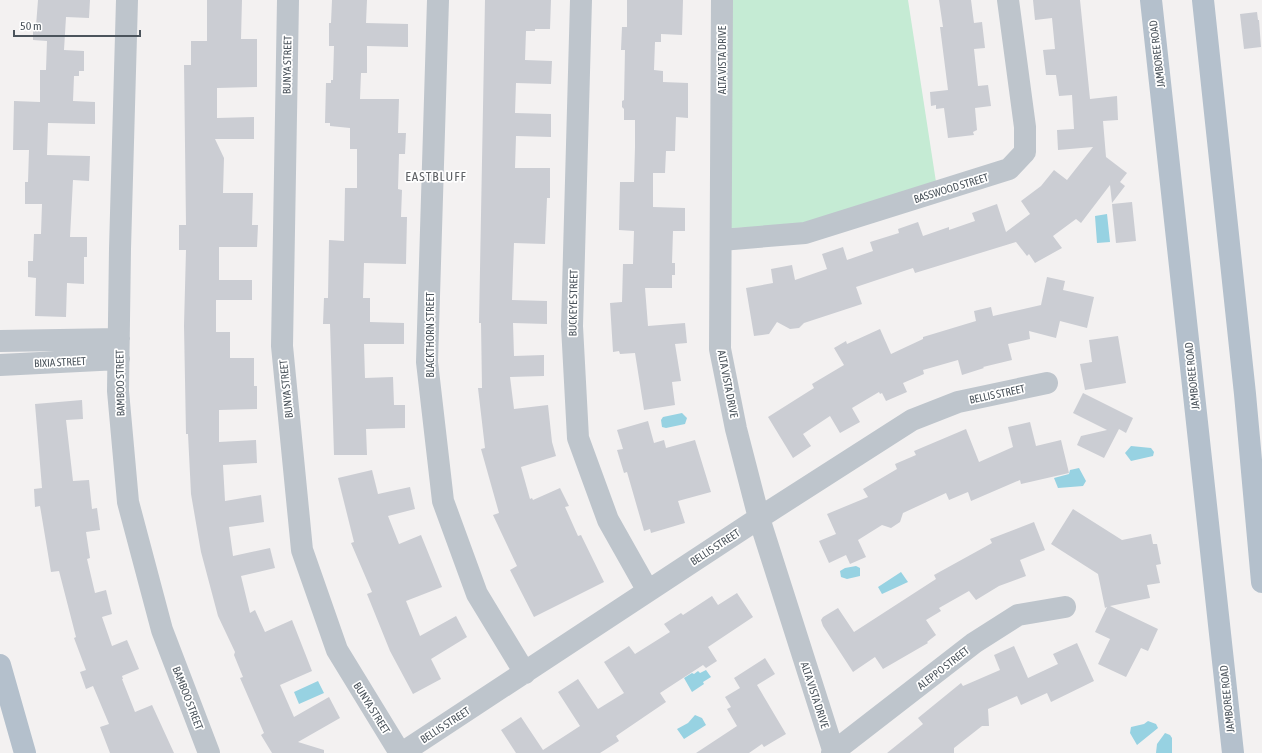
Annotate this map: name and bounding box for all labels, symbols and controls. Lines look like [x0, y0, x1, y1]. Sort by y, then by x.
scale bar [14, 12, 140, 38]
text: 50 m [20, 19, 42, 33]
street label: JAMBOREE ROAD [1147, 20, 1167, 88]
street label: ALTA VISTA DRIVE [716, 25, 728, 94]
street label: BUNYA STREET [280, 35, 294, 94]
district label: EASTBLUFF [405, 169, 467, 184]
street label: BASSWOOD STREET [912, 171, 990, 205]
street label: BUCKEYE STREET [566, 269, 580, 337]
street label: BLACKTHORN STREET [424, 292, 436, 378]
street label: JAMBOREE ROAD [1182, 342, 1202, 410]
street label: BAMBOO STREET [113, 349, 127, 416]
street label: ALTA VISTA DRIVE [716, 349, 740, 419]
street label: BIXIA STREET [34, 355, 86, 369]
street label: BUNYA STREET [277, 359, 295, 419]
street label: BELLIS STREET [968, 382, 1026, 406]
street label: BELLIS STREET [688, 526, 742, 567]
street label: ALEPPO STREET [915, 644, 971, 692]
street label: ALTA VISTA DRIVE [799, 661, 831, 730]
street label: BAMBOO STREET [170, 665, 206, 731]
street label: JAMBOREE ROAD [1217, 665, 1237, 733]
street label: BUNYA STREET [351, 680, 393, 736]
street label: BELLIS STREET [418, 704, 472, 745]

